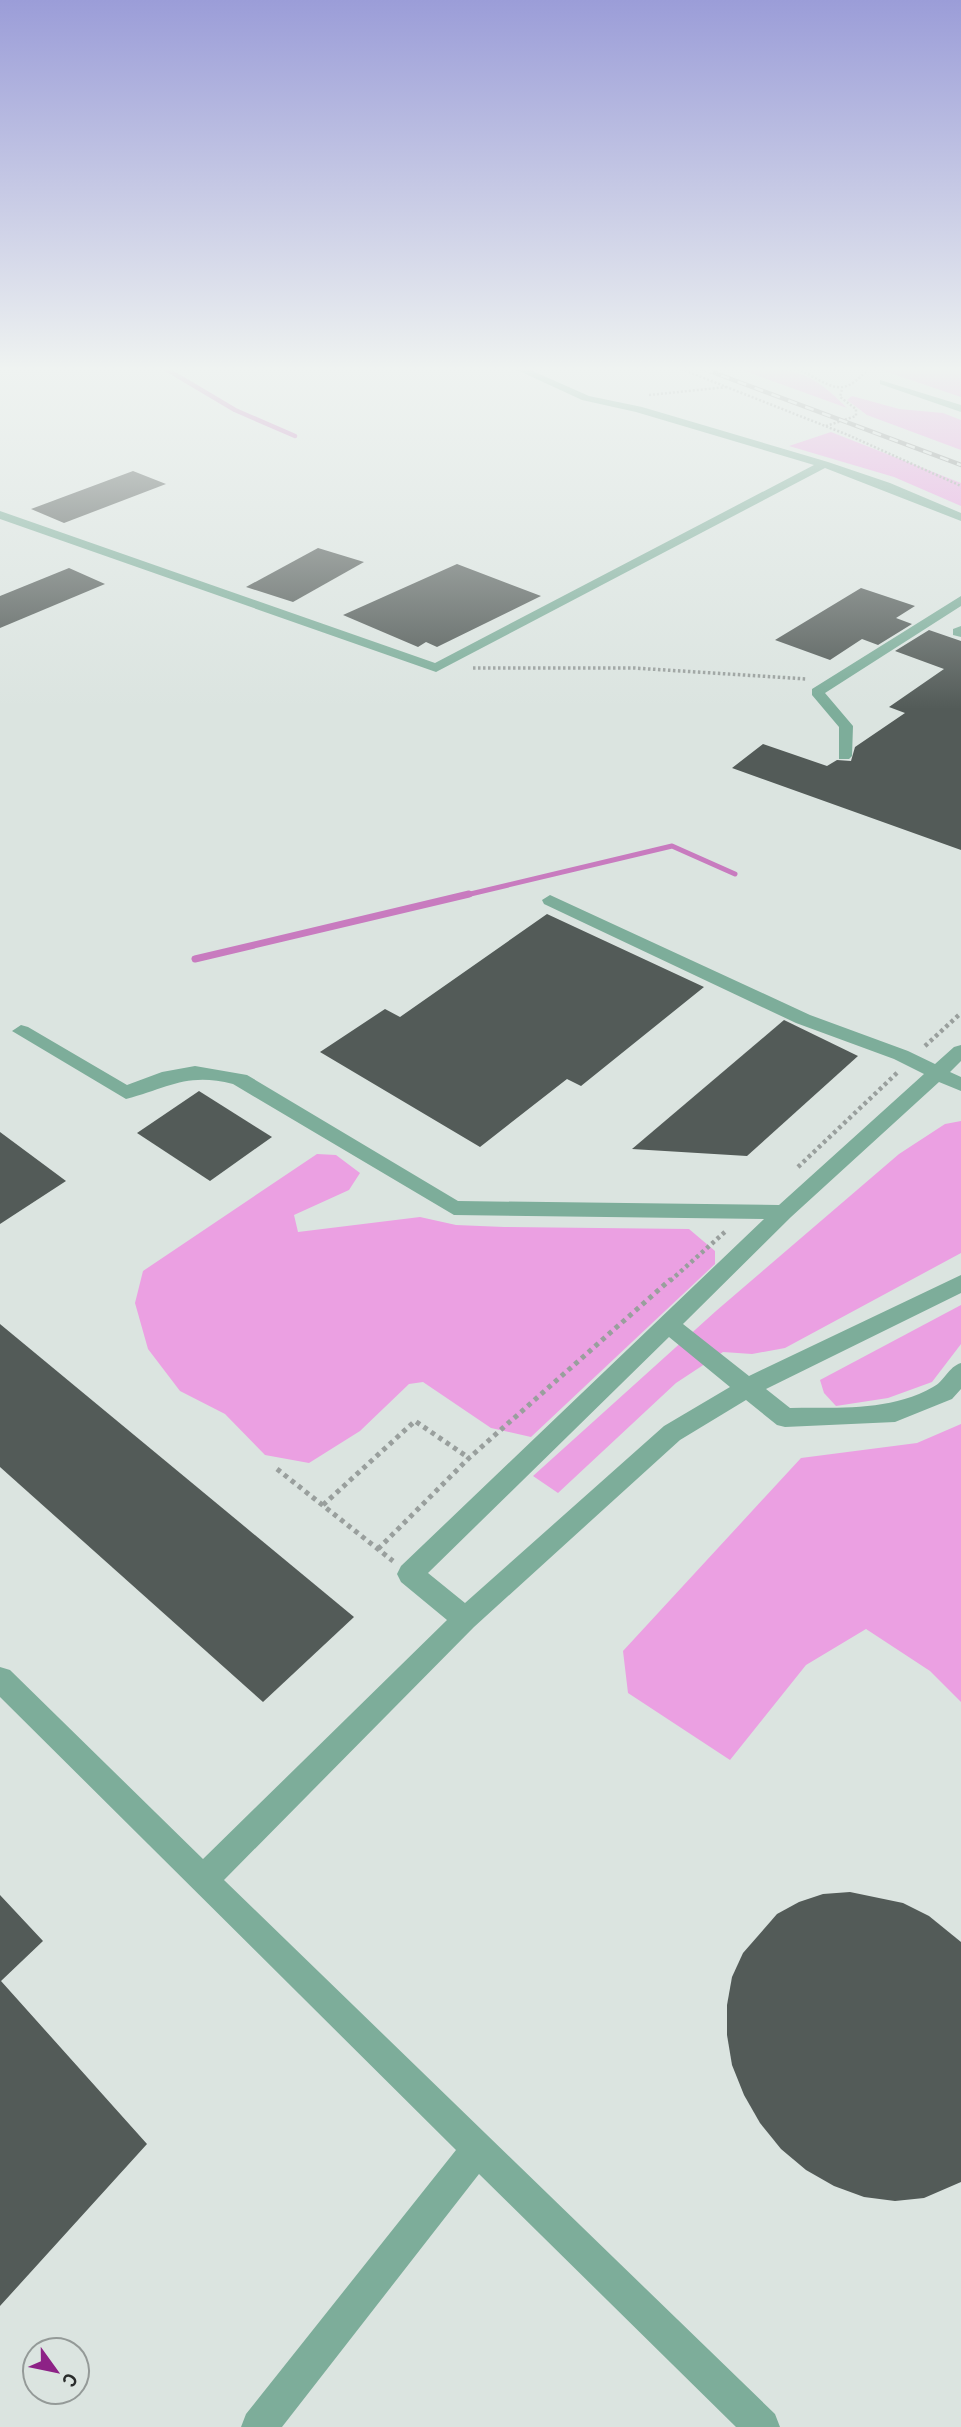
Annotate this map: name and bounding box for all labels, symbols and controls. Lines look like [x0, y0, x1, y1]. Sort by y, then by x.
north arrow [21, 2336, 91, 2406]
text: С [55, 2368, 82, 2391]

